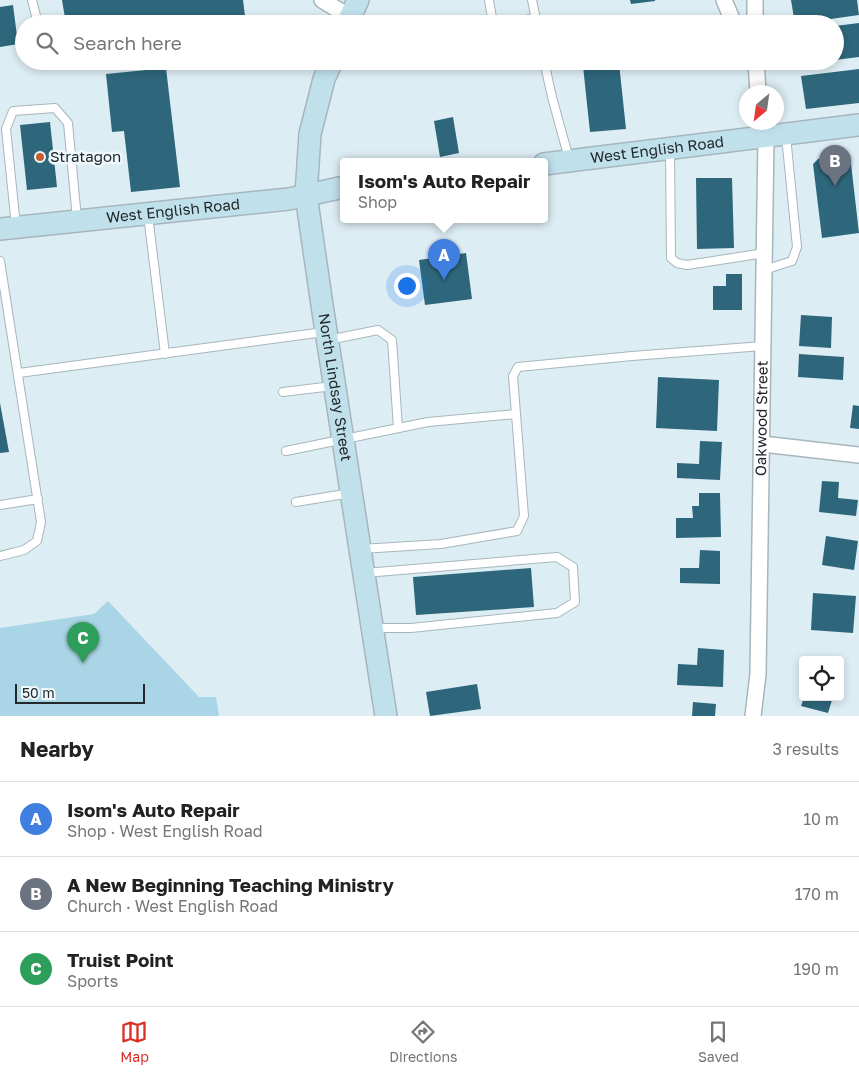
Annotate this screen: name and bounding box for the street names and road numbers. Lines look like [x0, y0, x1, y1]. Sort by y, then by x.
street label: West English Road [589, 132, 725, 166]
street label: West English Road [105, 194, 241, 226]
street label: North Lindsay Street [315, 312, 356, 462]
street label: Oakwood Street [751, 360, 771, 476]

